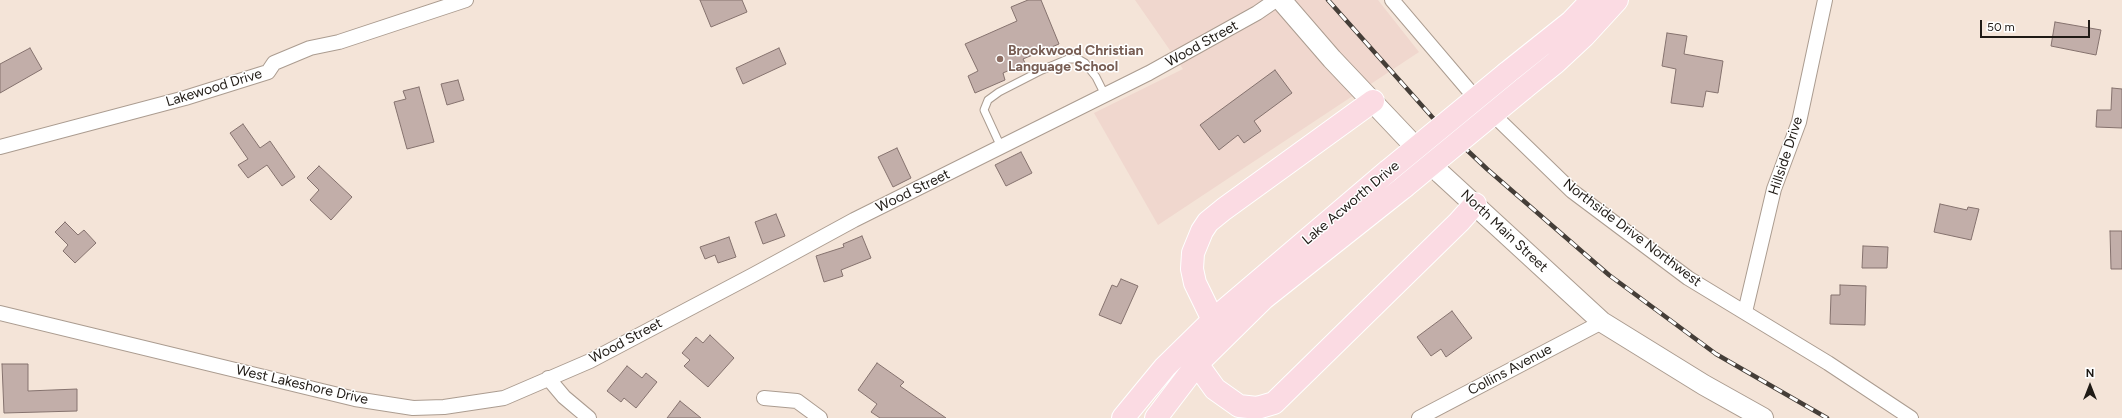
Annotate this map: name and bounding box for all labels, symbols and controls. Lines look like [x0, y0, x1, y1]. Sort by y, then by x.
scale bar [1982, 12, 2092, 38]
street label: Wood Street [1163, 17, 1241, 71]
text: 50 m [1987, 20, 2015, 34]
place label: Brookwood Christian Language School [1008, 43, 1143, 76]
marker: Brookwood Christian Language School [995, 54, 1005, 64]
street label: Lakewood Drive [164, 65, 264, 111]
street label: Hillside Drive [1765, 115, 1807, 197]
street label: Lake Acworth Drive [1299, 158, 1403, 248]
street label: Wood Street [873, 166, 953, 216]
street label: Northside Drive Northwest [1560, 176, 1704, 290]
street label: North Main Street [1457, 186, 1551, 276]
street label: Wood Street [587, 315, 665, 367]
street label: Collins Avenue [1465, 341, 1555, 399]
street label: West Lakeshore Drive [234, 362, 370, 408]
north arrow [2070, 366, 2110, 406]
text: N [2086, 367, 2094, 380]

